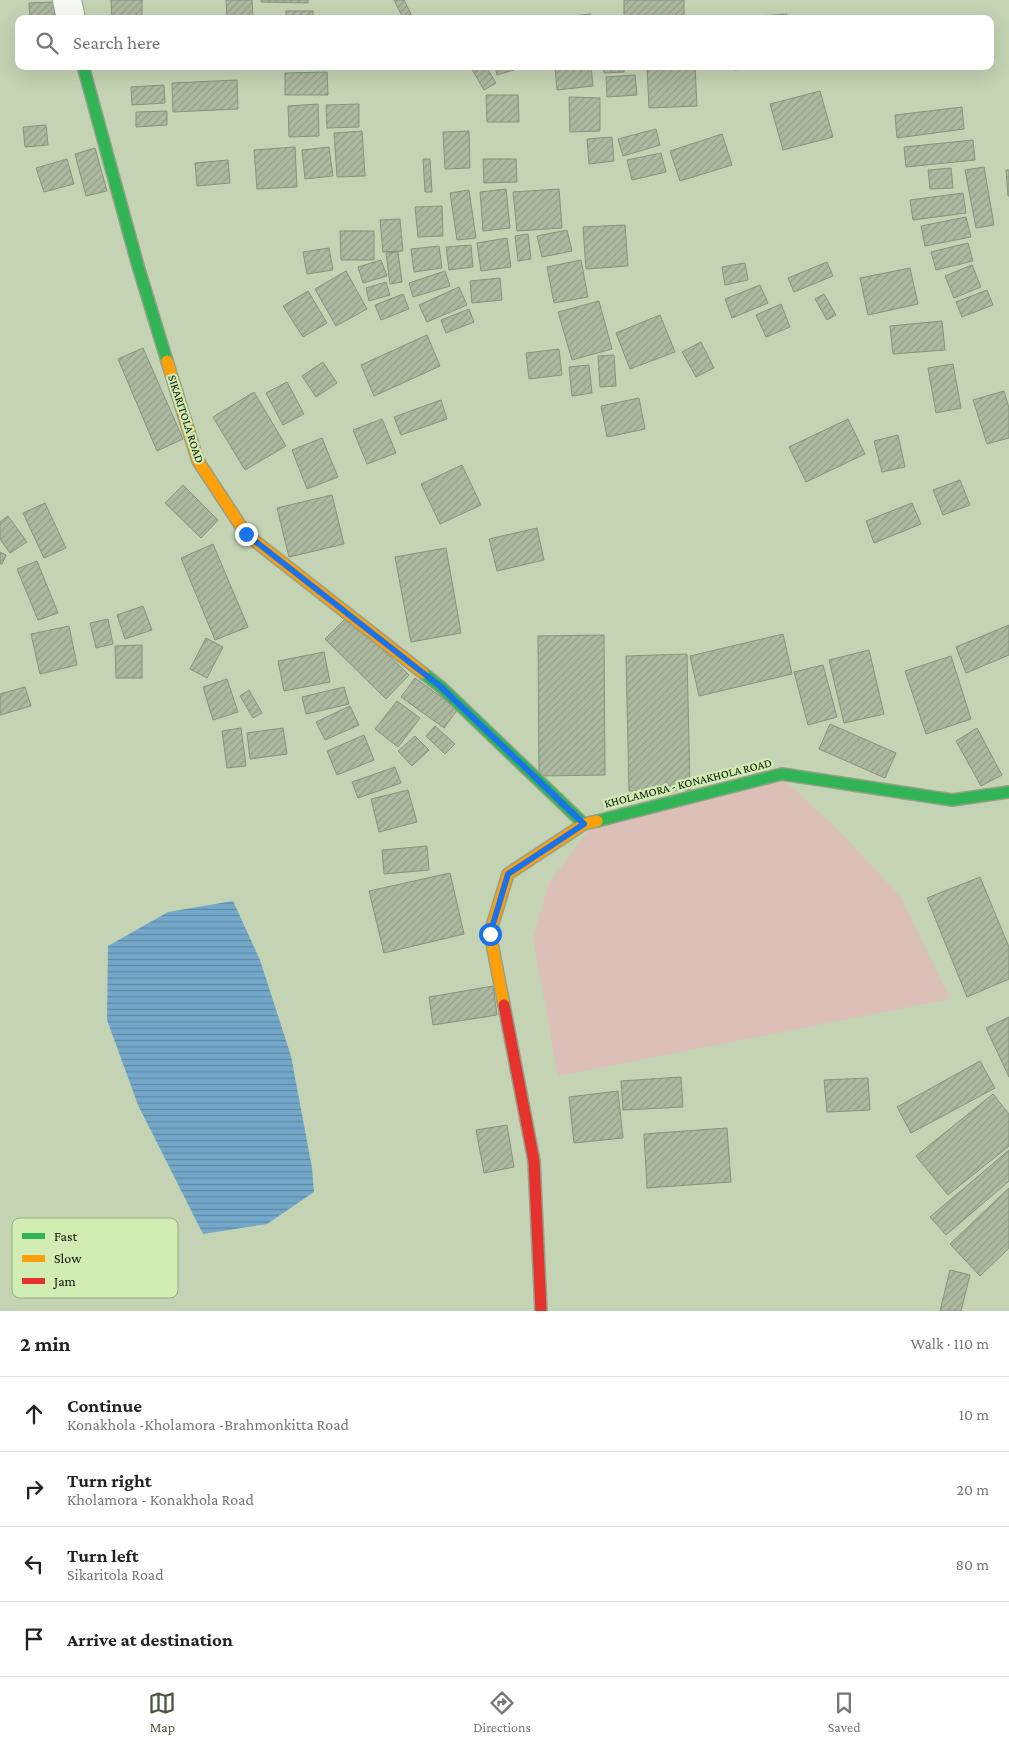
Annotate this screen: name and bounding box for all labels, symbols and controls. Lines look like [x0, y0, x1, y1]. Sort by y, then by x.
search box [15, 15, 994, 70]
icon: search [33, 29, 61, 57]
text: Search here [73, 32, 160, 53]
street label: SIKARITOLA ROAD [165, 373, 207, 465]
route end [235, 523, 258, 546]
street label: KHOLAMORA - KONAKHOLA ROAD [603, 755, 773, 811]
route start [479, 923, 502, 946]
legend [12, 1218, 178, 1298]
text: Fast [54, 1228, 78, 1244]
text: Slow [54, 1250, 82, 1266]
text: Jam [52, 1273, 76, 1289]
text: 2 min [20, 1332, 71, 1356]
text: Walk · 110 m [910, 1335, 989, 1352]
text: Continue [67, 1395, 142, 1416]
icon: ahead [20, 1400, 48, 1428]
text: 10 m [959, 1406, 989, 1423]
text: Konakhola -Kholamora -Brahmonkitta Road [67, 1416, 349, 1433]
text: Turn right [67, 1470, 152, 1491]
icon: right [20, 1475, 48, 1503]
text: 20 m [956, 1481, 989, 1498]
text: Kholamora - Konakhola Road [67, 1491, 254, 1508]
text: Turn left [67, 1545, 139, 1566]
icon: left [20, 1550, 48, 1578]
text: 80 m [955, 1556, 989, 1573]
text: Sikaritola Road [67, 1566, 164, 1583]
icon: arrive [20, 1625, 48, 1653]
text: Arrive at destination [67, 1629, 233, 1650]
tab: Map [148, 1689, 176, 1735]
tab: Directions [473, 1689, 531, 1735]
tab: Saved [828, 1689, 861, 1735]

